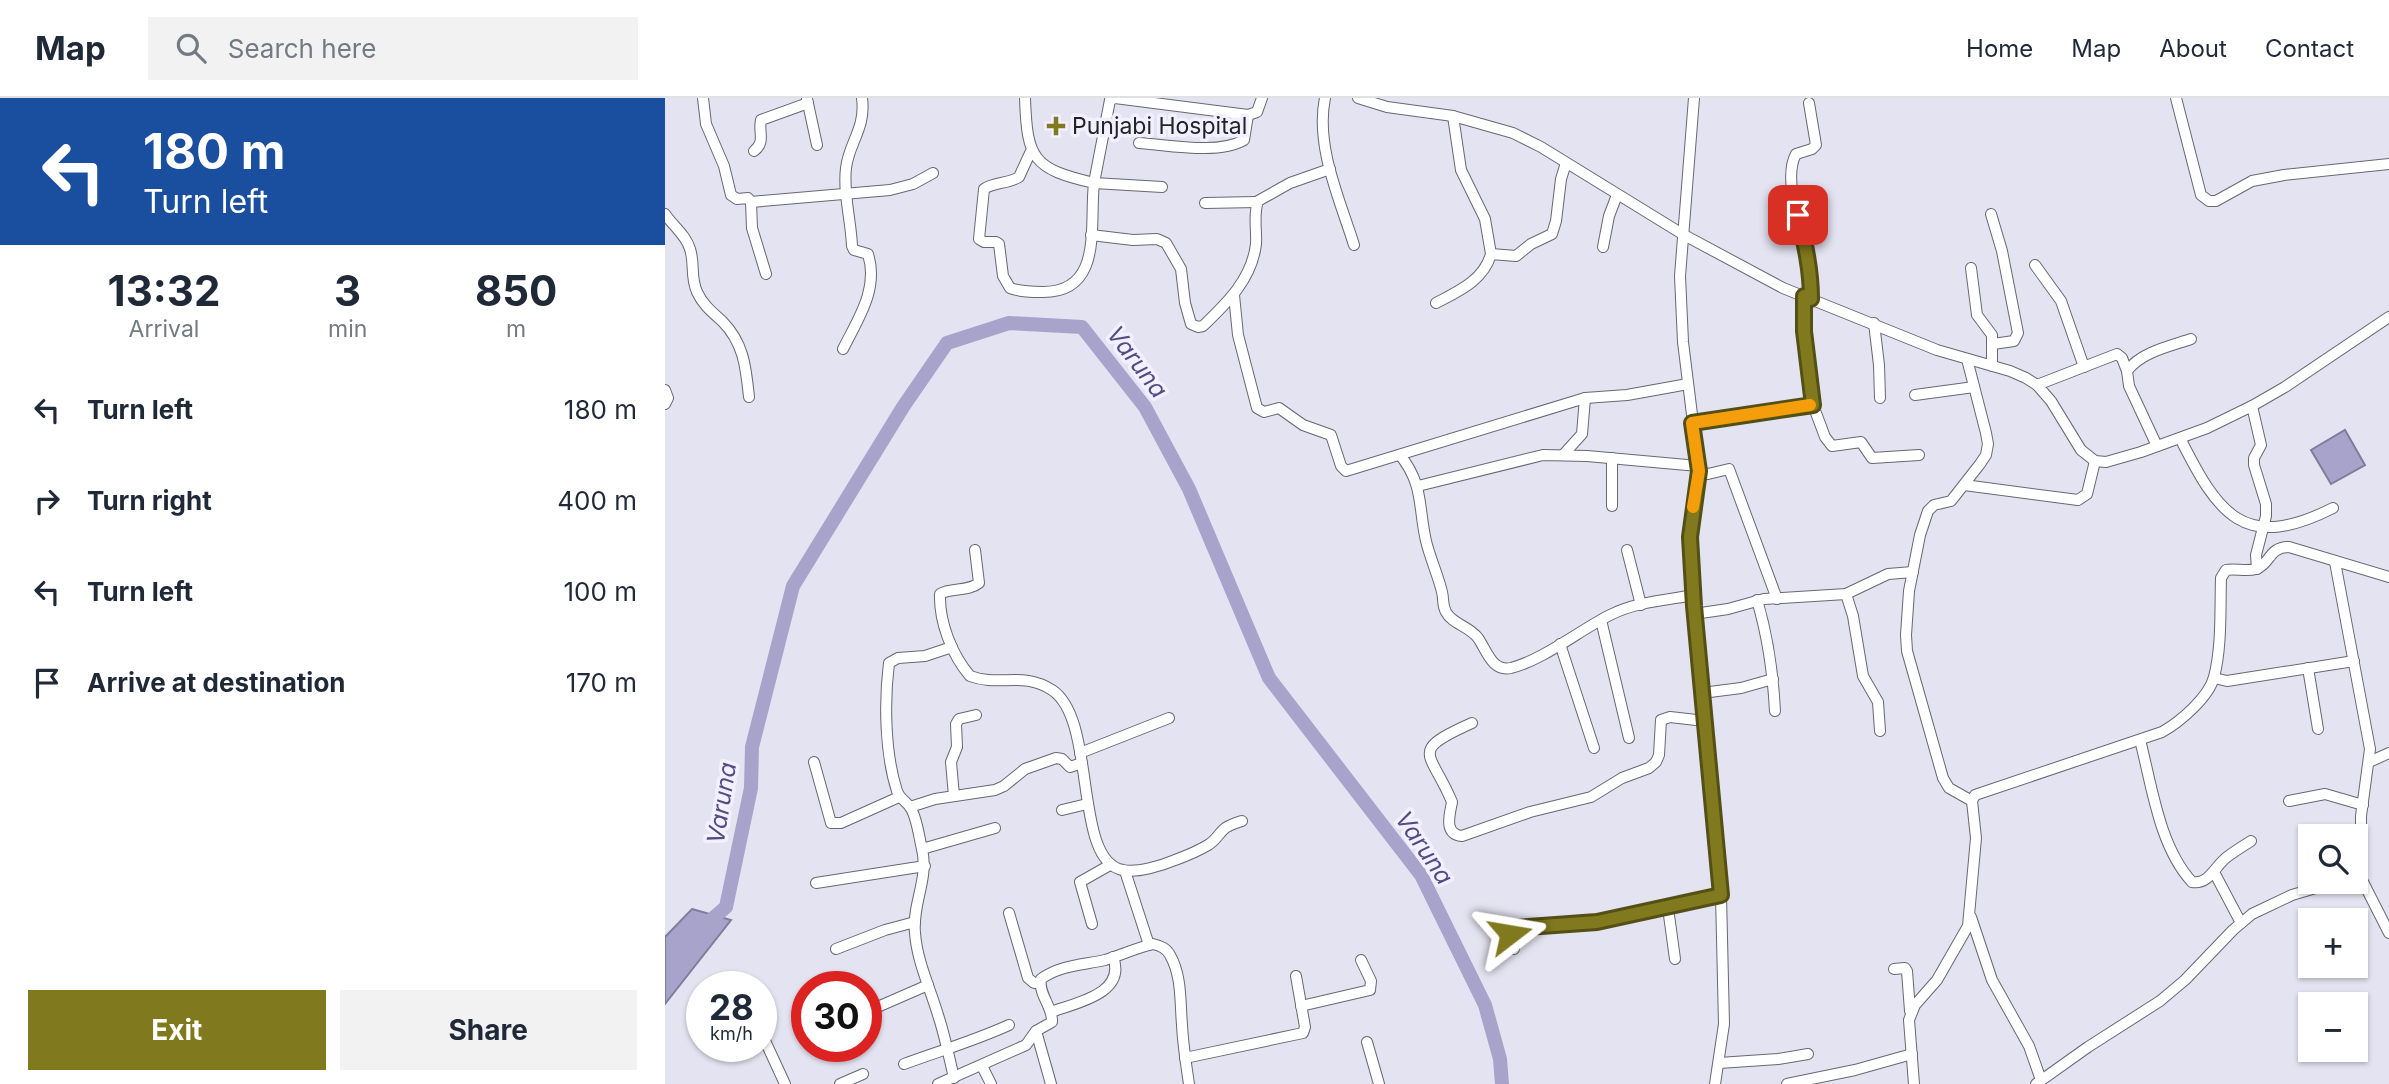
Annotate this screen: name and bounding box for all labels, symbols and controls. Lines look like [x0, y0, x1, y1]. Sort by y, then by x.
search box [148, 17, 638, 80]
text: Map [35, 28, 106, 68]
icon: search [172, 29, 210, 67]
text: Search here [228, 33, 376, 64]
text: Home [1966, 34, 2033, 63]
text: Map [2071, 34, 2121, 63]
text: About [2159, 34, 2227, 63]
text: Contact [2265, 34, 2354, 63]
place label: Punjabi Hospital [1072, 112, 1247, 140]
marker: Punjabi Hospital [1046, 116, 1066, 136]
text: 180 m [143, 122, 285, 181]
icon: left [28, 126, 119, 217]
text: Turn left [143, 182, 268, 221]
pin [1768, 185, 1828, 245]
icon: arrive [1779, 196, 1817, 234]
text: 13:32 [108, 265, 220, 316]
text: 3 [334, 265, 361, 316]
text: 850 [475, 265, 557, 316]
text: Arrival [129, 315, 199, 343]
text: min [328, 315, 367, 343]
text: m [506, 315, 526, 343]
water label: Varuna [1101, 320, 1174, 403]
icon: left [28, 391, 66, 429]
text: Turn left [87, 394, 193, 425]
text: 180 m [564, 394, 637, 425]
icon: right [28, 482, 66, 520]
text: Turn right [87, 485, 212, 516]
text: 400 m [557, 485, 637, 516]
icon: left [28, 573, 66, 611]
text: Turn left [87, 576, 193, 607]
text: 100 m [564, 576, 637, 607]
icon: arrive [28, 664, 66, 702]
text: Arrive at destination [87, 667, 346, 698]
text: 170 m [566, 667, 637, 698]
water label: Varuna [701, 760, 742, 846]
water label: Varuna [1389, 806, 1459, 890]
map controls [2298, 824, 2368, 1062]
button: search [2298, 824, 2368, 894]
position arrow [1473, 897, 1547, 971]
button: + [2298, 908, 2368, 978]
speed limit sign: 30 [791, 971, 882, 1062]
text: 28 [709, 986, 754, 1028]
button: Exit [28, 990, 326, 1070]
button: Share [340, 990, 637, 1070]
button: − [2298, 992, 2368, 1062]
text: km/h [710, 1023, 753, 1044]

